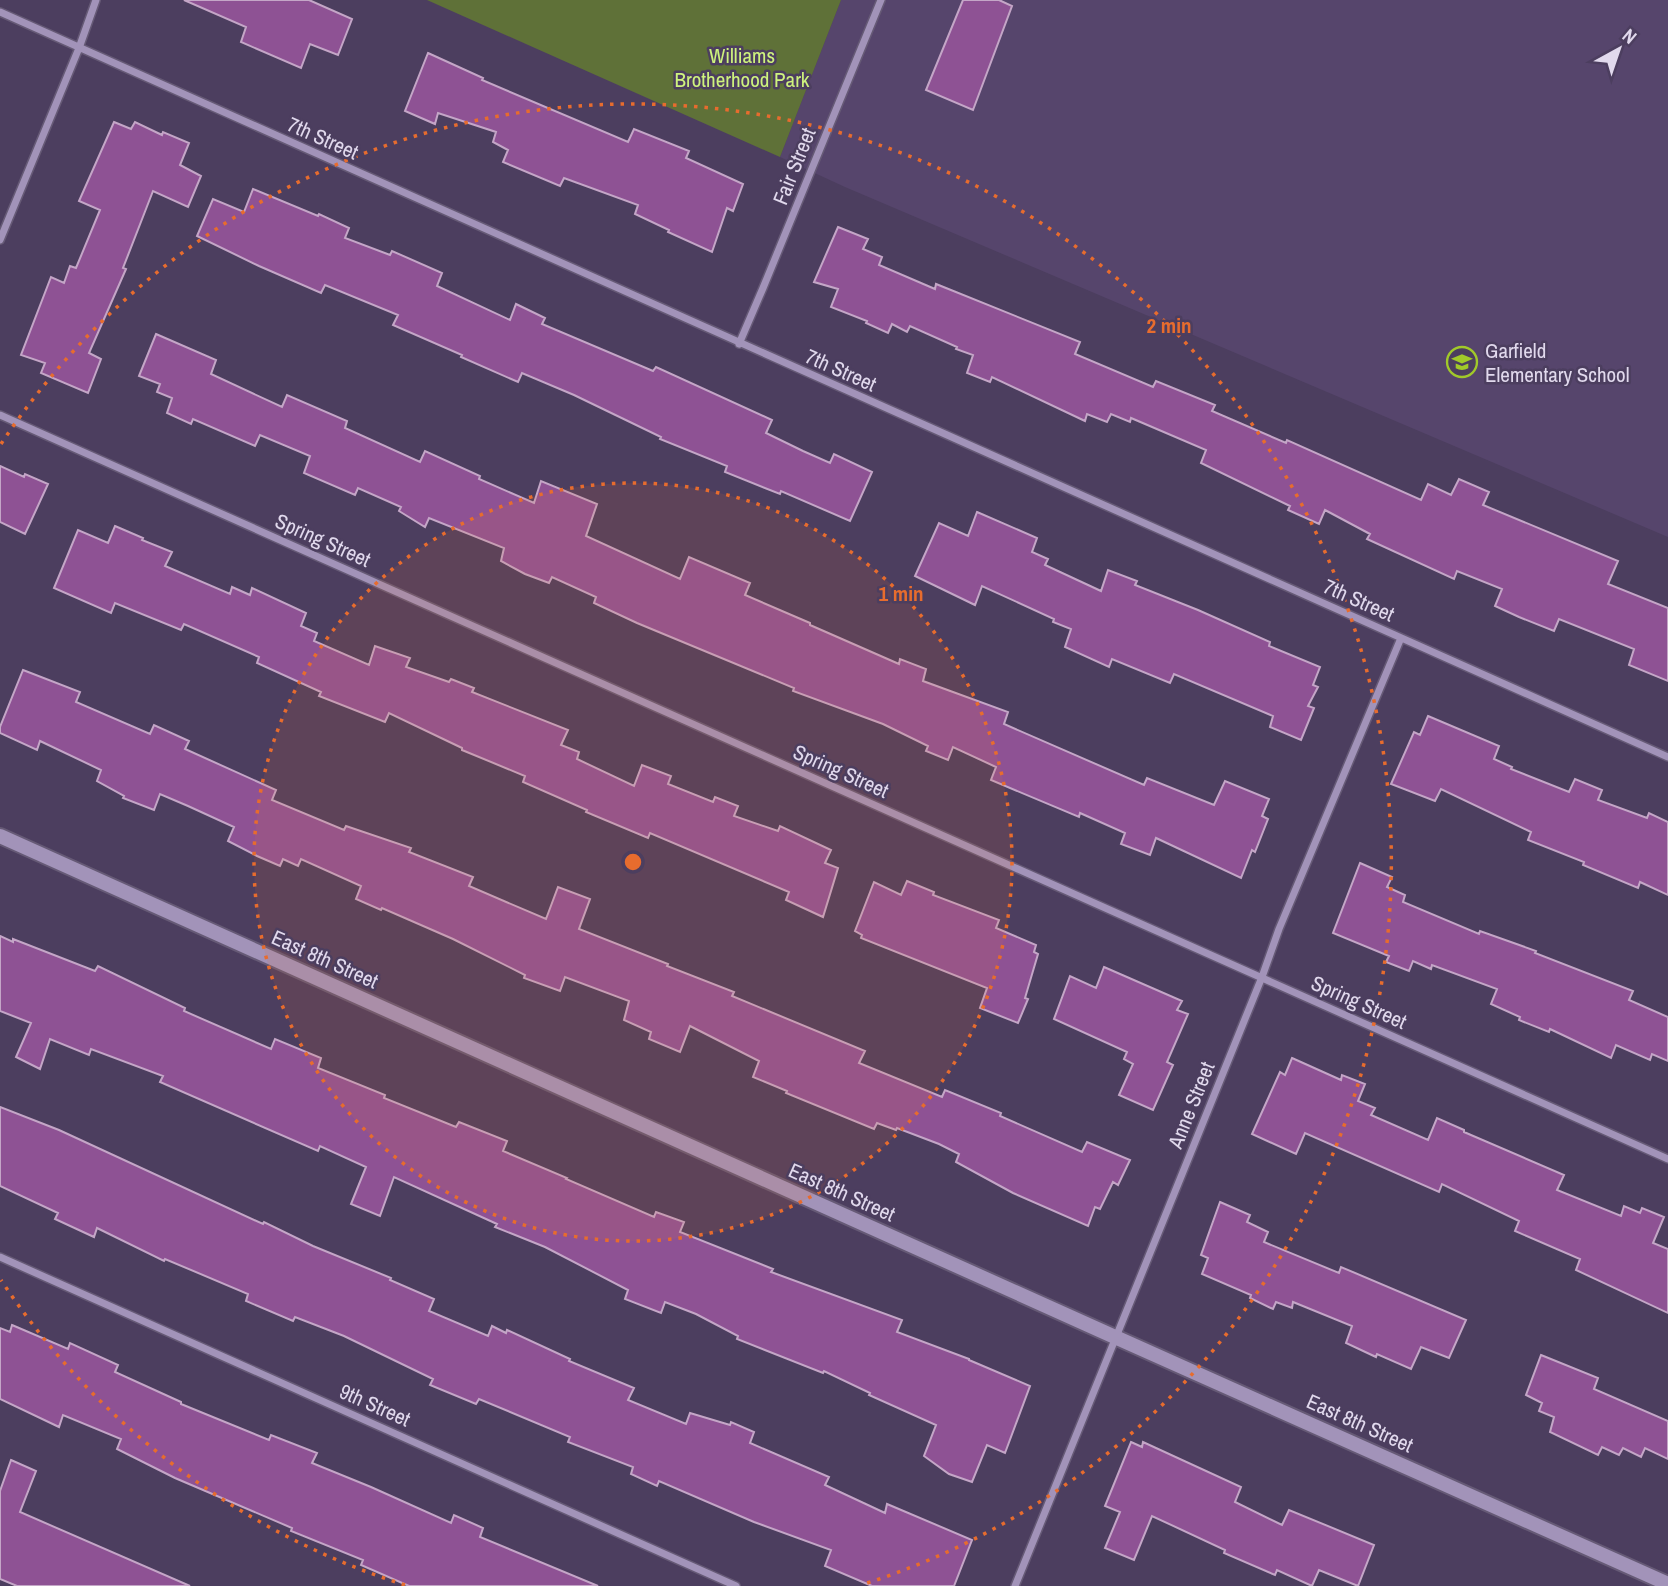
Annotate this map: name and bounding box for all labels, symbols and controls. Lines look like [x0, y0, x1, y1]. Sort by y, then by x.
north arrow [1584, 14, 1654, 84]
text: N [1617, 22, 1643, 50]
park label: Williams Brotherhood Park [675, 41, 810, 94]
street label: 7th Street [283, 110, 363, 167]
street label: Fair Street [765, 123, 823, 209]
text: 2 min [1147, 311, 1191, 340]
place label: Garfield Elementary School [1485, 336, 1630, 389]
street label: 7th Street [801, 342, 881, 399]
school or university icon: Garfield Elementary School [1445, 345, 1479, 379]
street label: Spring Street [271, 506, 375, 574]
street label: 7th Street [1319, 572, 1399, 629]
text: 1 min [879, 579, 923, 608]
street label: Spring Street [789, 737, 893, 805]
centre of rings [621, 850, 645, 874]
street label: East 8th Street [267, 923, 383, 995]
street label: Spring Street [1307, 968, 1411, 1036]
street label: Anne Street [1160, 1057, 1222, 1154]
street label: East 8th Street [784, 1156, 900, 1228]
street label: 9th Street [335, 1377, 415, 1434]
street label: East 8th Street [1302, 1387, 1418, 1459]

